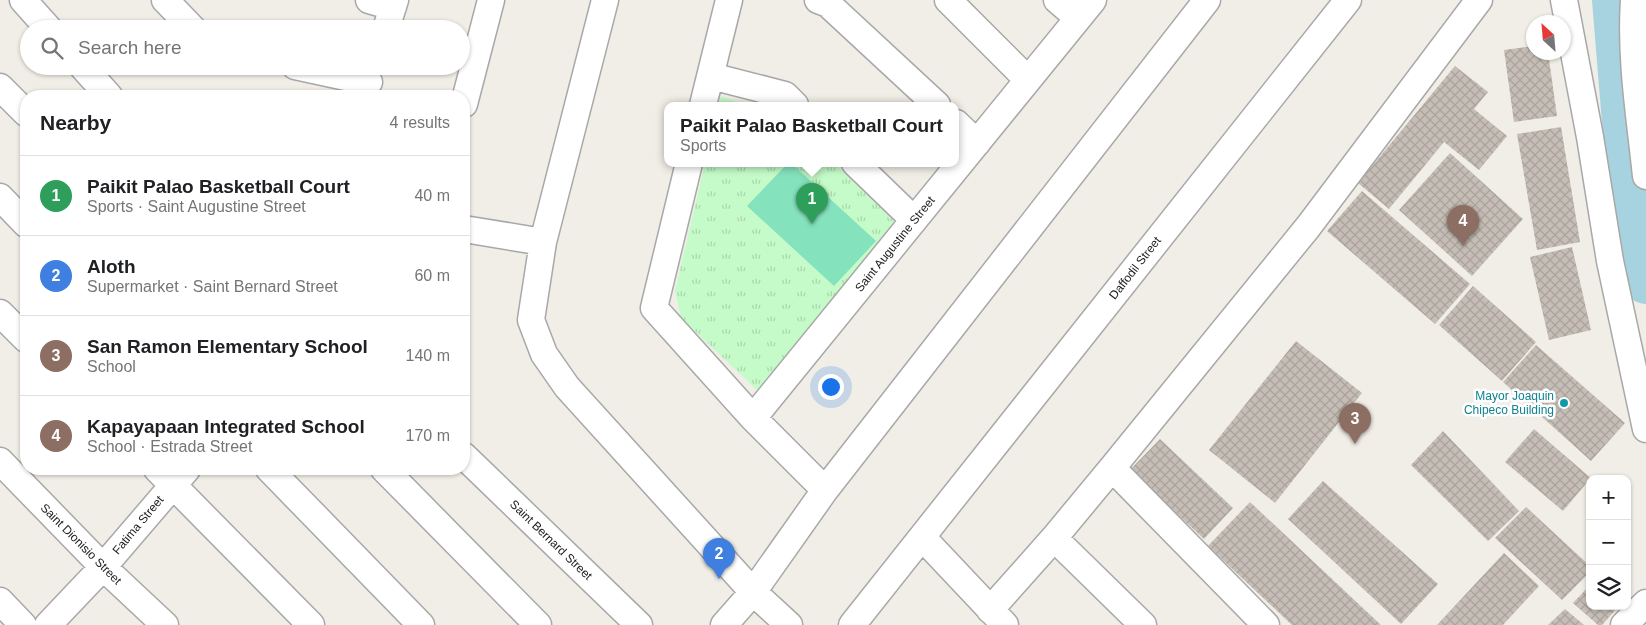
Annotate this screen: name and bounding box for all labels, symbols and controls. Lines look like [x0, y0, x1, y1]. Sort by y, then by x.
north arrow [1526, 15, 1571, 60]
search box [20, 20, 470, 75]
icon: search [38, 34, 66, 62]
text: Search here [78, 37, 182, 58]
popup [664, 102, 959, 167]
text: Nearby [40, 111, 111, 134]
text: 4 results [390, 114, 450, 131]
text: Paikit Palao Basketball Court [680, 115, 943, 136]
text: Sports [680, 137, 726, 154]
text: Paikit Palao Basketball Court [87, 176, 350, 197]
pin: 1 [796, 183, 828, 224]
text: 1 [52, 187, 60, 204]
text: 40 m [414, 187, 450, 204]
street label: Saint Augustine Street [852, 193, 938, 295]
text: Sports · Saint Augustine Street [87, 198, 306, 215]
pin: 4 [1447, 205, 1479, 246]
street label: Daffodil Street [1106, 233, 1164, 302]
text: Aloth [87, 256, 136, 277]
text: 2 [52, 267, 60, 284]
text: 60 m [414, 267, 450, 284]
text: Supermarket · Saint Bernard Street [87, 278, 338, 295]
text: San Ramon Elementary School [87, 336, 368, 357]
text: 3 [52, 347, 60, 364]
text: 140 m [406, 347, 450, 364]
text: School [87, 358, 136, 375]
your location [818, 374, 844, 400]
place label: Mayor Joaquin Chipeco Building [1464, 389, 1554, 417]
marker: Mayor Joaquin Chipeco Building [1558, 397, 1570, 409]
pin: 3 [1339, 403, 1371, 444]
text: Kapayapaan Integrated School [87, 416, 365, 437]
text: 4 [52, 427, 60, 444]
text: 170 m [406, 427, 450, 444]
text: School · Estrada Street [87, 438, 252, 455]
map controls [1586, 475, 1631, 610]
button: + [1586, 475, 1631, 520]
street label: Fatima Street [109, 492, 167, 557]
street label: Saint Bernard Street [507, 497, 595, 583]
street label: Saint Dionisio Street [38, 501, 125, 588]
button: − [1586, 520, 1631, 565]
pin: 2 [703, 538, 735, 579]
button: layers [1586, 565, 1631, 610]

